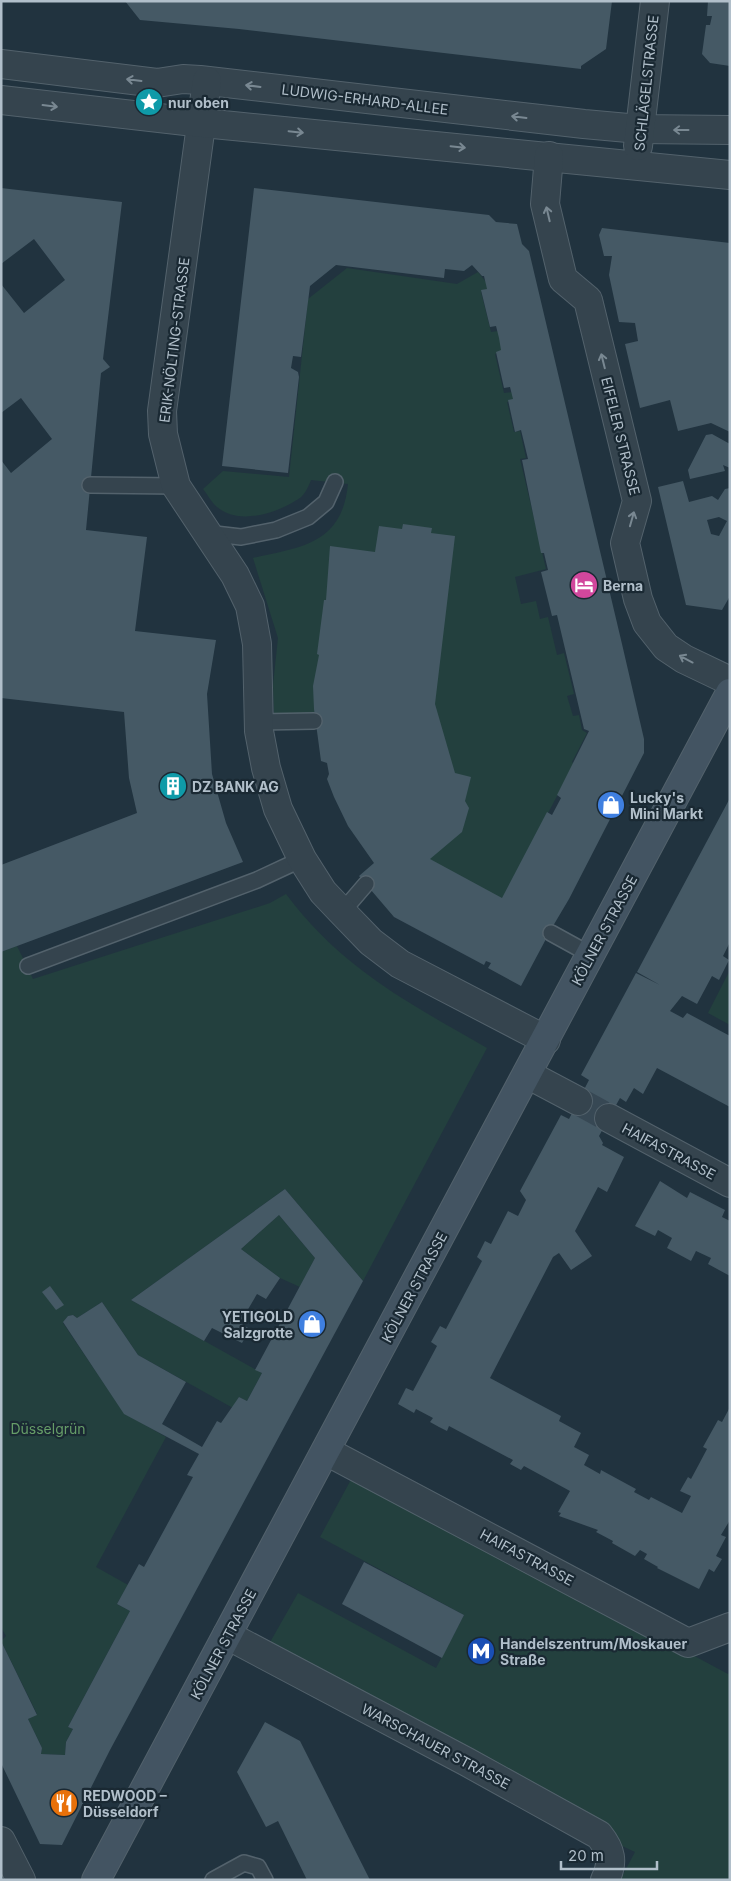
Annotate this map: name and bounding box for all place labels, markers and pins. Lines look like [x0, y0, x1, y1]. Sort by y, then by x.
place icon: nur oben [134, 87, 164, 117]
place label: nur oben [168, 94, 229, 111]
hotel icon: Berna [569, 570, 599, 600]
place label: Berna [603, 577, 643, 594]
building icon: DZ BANK AG [158, 771, 188, 801]
place label: DZ BANK AG [192, 778, 279, 795]
place label: Lucky's Mini Markt [630, 789, 703, 822]
shop icon: Lucky's Mini Markt [596, 790, 626, 820]
place label: YETIGOLD Salzgrotte [222, 1308, 293, 1341]
shop icon: YETIGOLD Salzgrotte [297, 1309, 327, 1339]
place label: Handelszentrum/Moskauer Straße [500, 1635, 687, 1668]
metro station icon: Handelszentrum/Moskauer Straße [466, 1636, 496, 1666]
place label: REDWOOD – Düsseldorf [83, 1787, 167, 1820]
restaurant icon: REDWOOD – Düsseldorf [49, 1788, 79, 1818]

